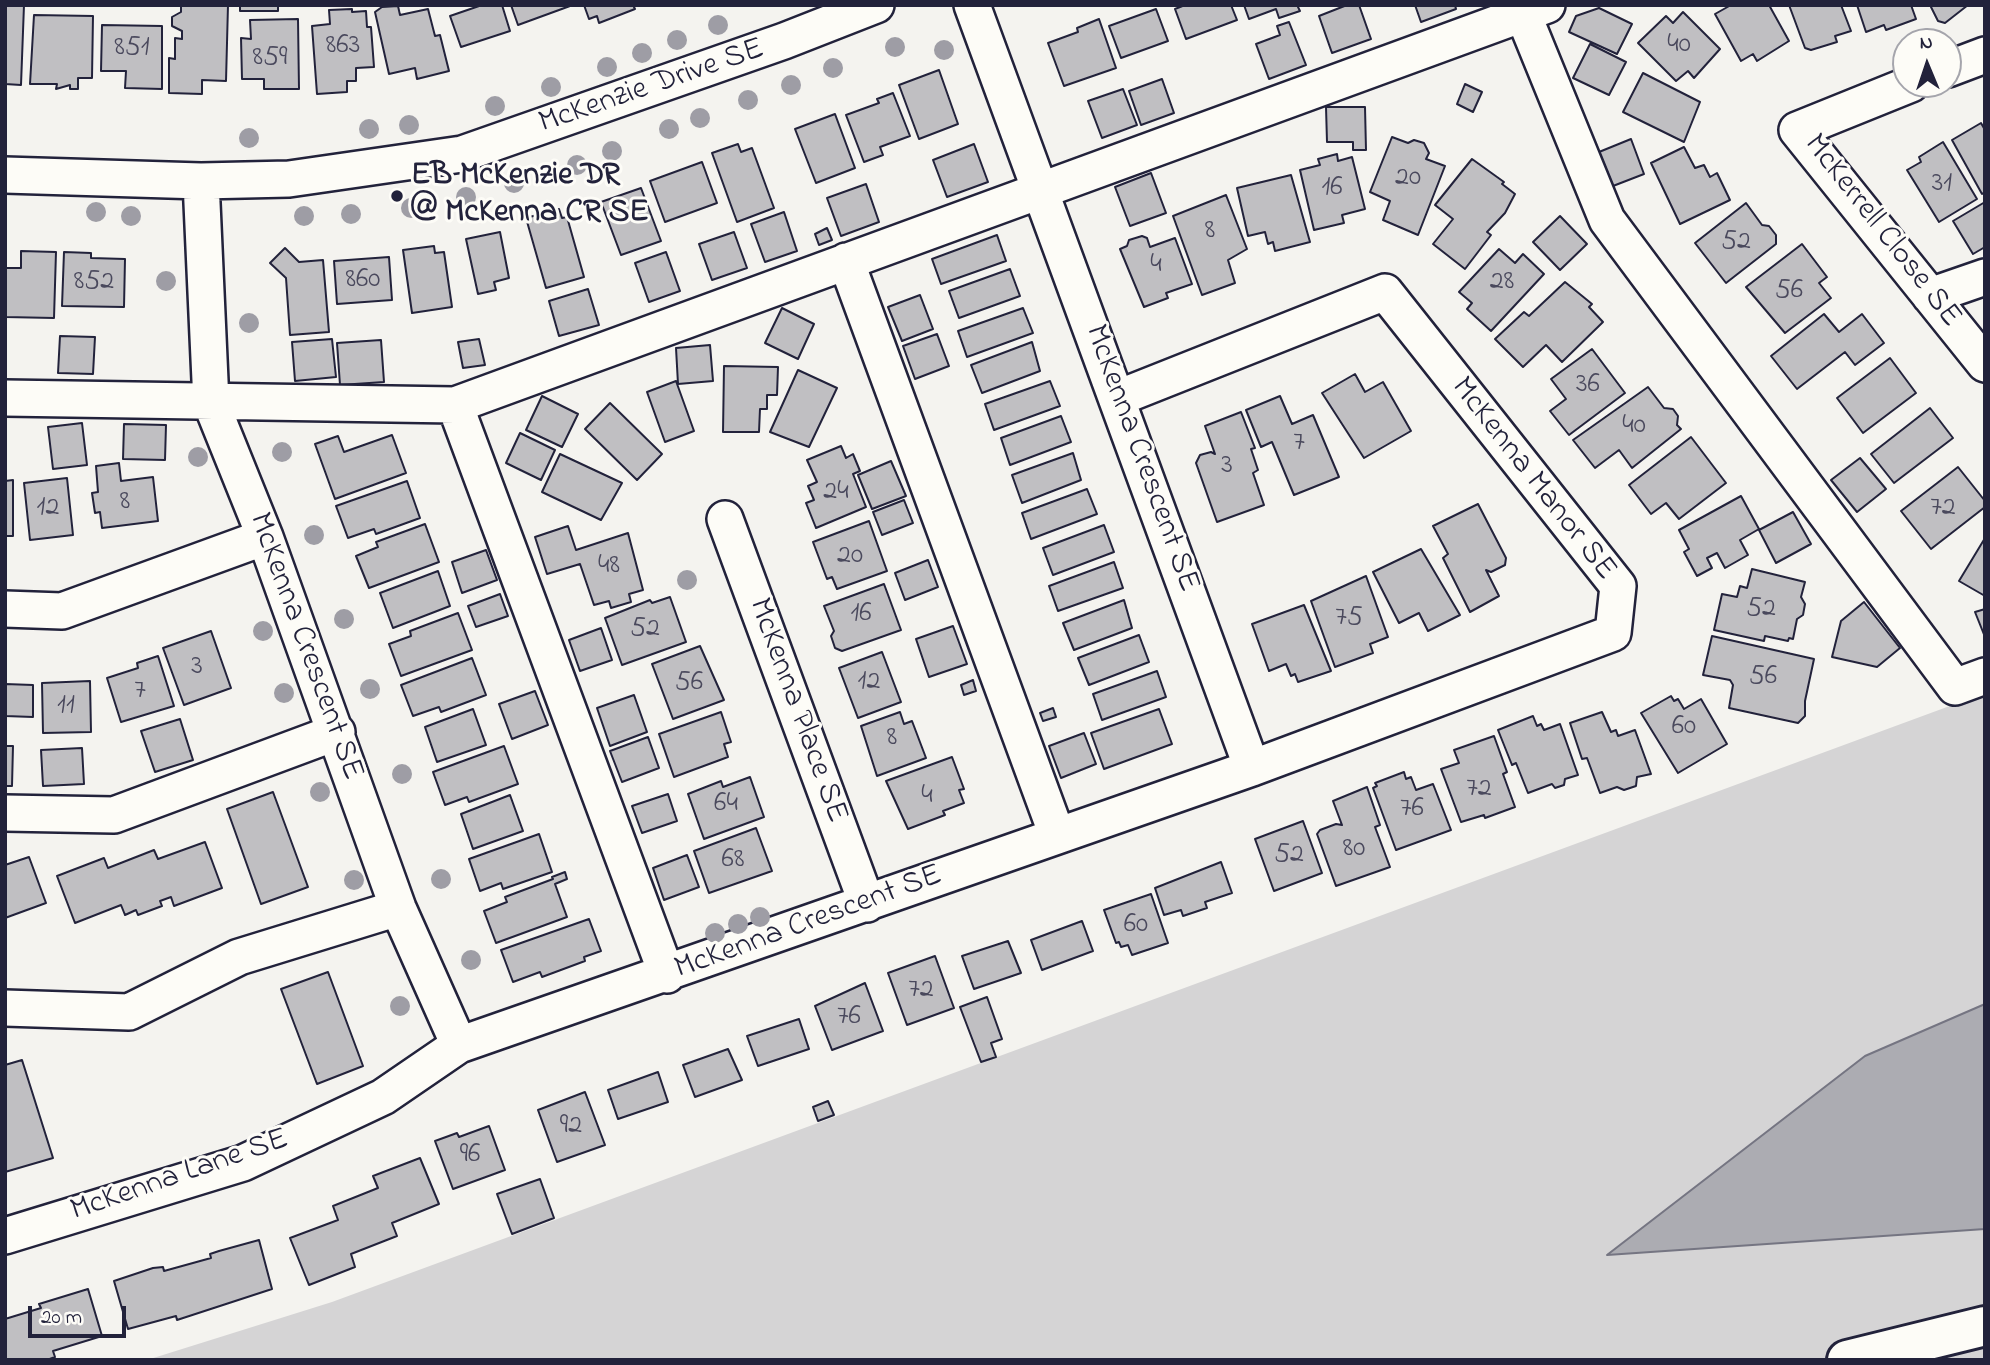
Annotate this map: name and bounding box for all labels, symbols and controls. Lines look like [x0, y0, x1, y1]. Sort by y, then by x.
north arrow [1892, 28, 1962, 98]
house number: 40 [1667, 29, 1691, 63]
house number: 863 [326, 30, 360, 64]
text: N [1919, 30, 1933, 57]
house number: 851 [114, 32, 150, 66]
street label: McKenzie Drive SE [534, 32, 770, 144]
house number: 859 [253, 42, 287, 76]
street label: McKerrell Close SE [1794, 128, 1968, 336]
place label: EB McKenzie DR @ McKenna CR SE [411, 159, 649, 234]
house number: 20 [1395, 162, 1421, 196]
house number: 31 [1932, 168, 1952, 202]
house number: 16 [1321, 172, 1343, 206]
marker: EB McKenzie DR @ McKenna CR SE [389, 188, 405, 204]
house number: 8 [1205, 215, 1215, 249]
house number: 52 [1721, 226, 1751, 260]
house number: 4 [1150, 249, 1162, 283]
house number: 860 [346, 264, 380, 298]
house number: 852 [74, 266, 114, 300]
house number: 28 [1490, 266, 1514, 300]
house number: 56 [1775, 275, 1803, 309]
street label: McKenna Crescent SE [1074, 320, 1206, 598]
house number: 36 [1576, 369, 1600, 403]
street label: McKenna Manor SE [1441, 371, 1623, 589]
house number: 40 [1622, 410, 1646, 444]
house number: 7 [1293, 427, 1305, 461]
house number: 3 [1221, 450, 1233, 484]
house number: 24 [823, 476, 849, 510]
house number: 8 [120, 486, 130, 520]
house number: 12 [37, 492, 59, 526]
house number: 72 [1930, 492, 1956, 526]
street label: McKenna Crescent SE [238, 508, 370, 786]
house number: 20 [837, 540, 863, 574]
house number: 48 [598, 550, 620, 584]
house number: 52 [1746, 593, 1776, 627]
street label: McKenna Place SE [738, 594, 854, 828]
house number: 16 [850, 598, 872, 632]
house number: 75 [1335, 602, 1363, 636]
house number: 52 [630, 613, 660, 647]
house number: 3 [191, 651, 203, 685]
house number: 56 [1749, 661, 1777, 695]
house number: 12 [858, 666, 880, 700]
house number: 56 [675, 667, 703, 701]
house number: 7 [134, 675, 146, 709]
house number: 11 [57, 690, 75, 724]
house number: 60 [1672, 711, 1696, 745]
house number: 8 [887, 722, 897, 756]
house number: 72 [1466, 773, 1492, 807]
house number: 4 [921, 780, 933, 814]
house number: 64 [714, 788, 738, 822]
house number: 76 [1400, 793, 1424, 827]
house number: 80 [1343, 833, 1365, 867]
house number: 52 [1274, 839, 1304, 873]
house number: 68 [722, 844, 744, 878]
street label: McKenna Crescent SE [670, 858, 948, 990]
house number: 60 [1124, 909, 1148, 943]
house number: 72 [908, 974, 934, 1008]
house number: 76 [837, 1001, 861, 1035]
house number: 92 [560, 1110, 582, 1144]
street label: McKenna Lane SE [66, 1122, 294, 1232]
house number: 96 [460, 1139, 480, 1173]
scale bar [32, 1292, 130, 1336]
text: 20 m [41, 1303, 82, 1333]

